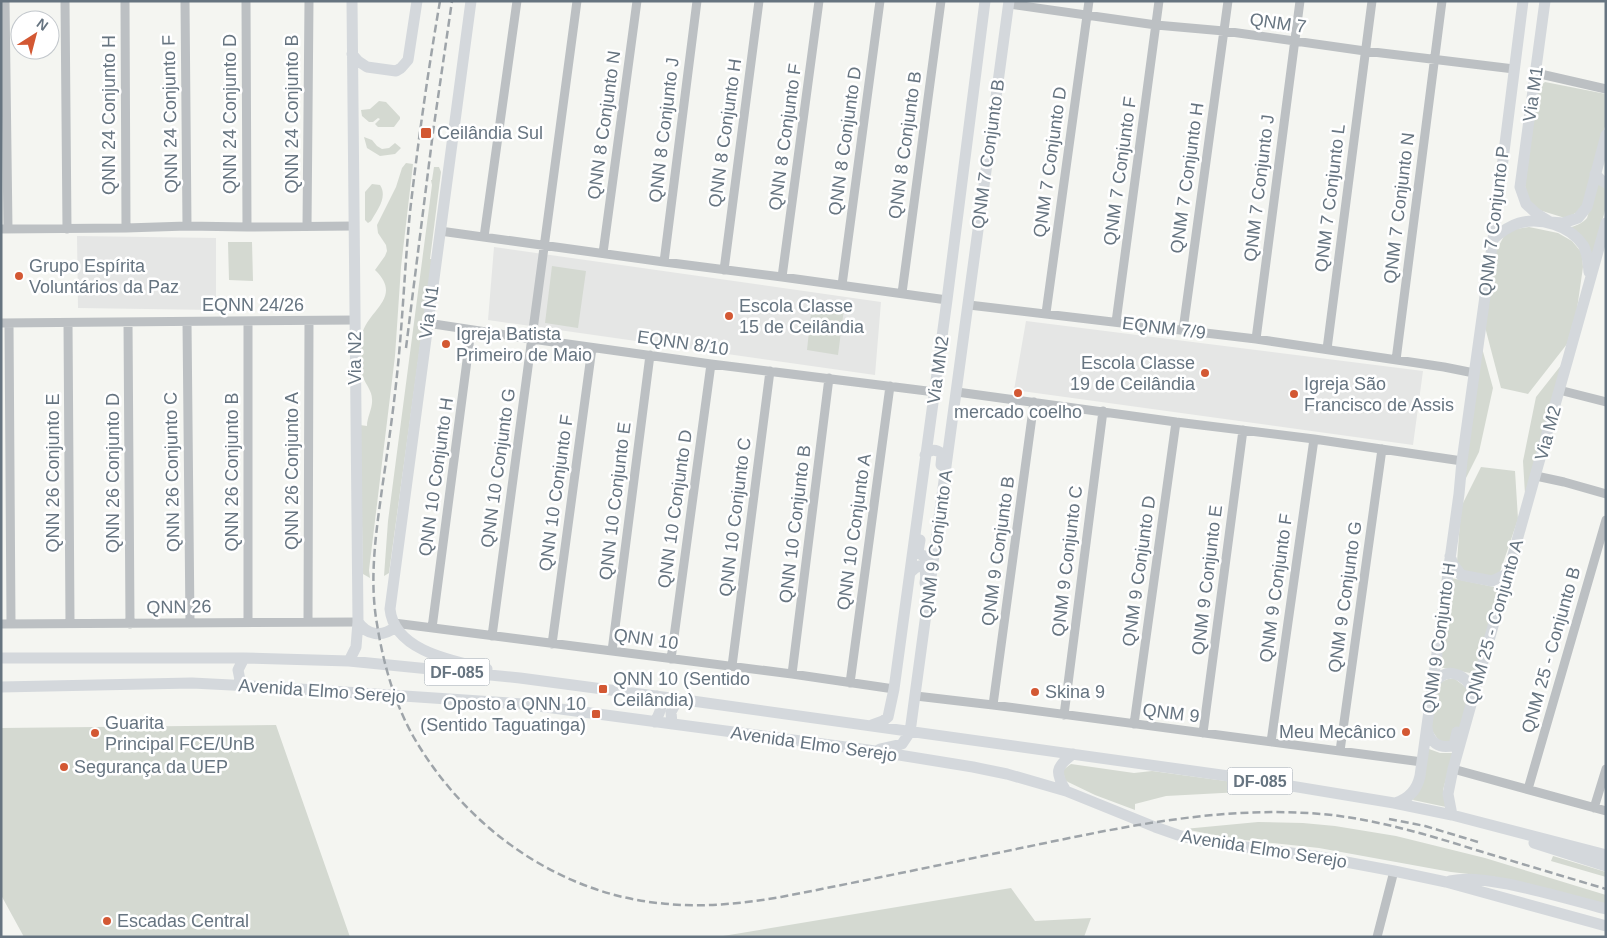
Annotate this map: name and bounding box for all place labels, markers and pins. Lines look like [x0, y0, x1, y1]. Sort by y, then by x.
place label: Ceilândia Sul [437, 123, 543, 143]
marker: Ceilândia Sul [419, 126, 433, 140]
place label: Grupo Espírita Voluntários da Paz [29, 256, 179, 297]
marker: Grupo Espírita Voluntários da Paz [13, 270, 25, 282]
place label: Escola Classe 15 de Ceilândia [739, 296, 865, 337]
marker: Escola Classe 15 de Ceilândia [723, 310, 735, 322]
place label: Igreja Batista Primeiro de Maio [456, 324, 592, 365]
marker: Igreja Batista Primeiro de Maio [440, 338, 452, 350]
place label: Escola Classe 19 de Ceilândia [1070, 353, 1196, 394]
marker: Escola Classe 19 de Ceilândia [1199, 367, 1211, 379]
place label: Igreja São Francisco de Assis [1304, 374, 1454, 415]
marker: mercado coelho [1012, 387, 1024, 399]
marker: Igreja São Francisco de Assis [1288, 388, 1300, 400]
place label: mercado coelho [954, 402, 1082, 422]
place label: QNN 10 (Sentido Ceilândia) [613, 669, 750, 710]
place label: Skina 9 [1045, 682, 1105, 702]
marker: QNN 10 (Sentido Ceilândia) [597, 683, 609, 695]
marker: Skina 9 [1029, 686, 1041, 698]
place label: Oposto a QNN 10 (Sentido Taguatinga) [420, 694, 586, 735]
marker: Oposto a QNN 10 (Sentido Taguatinga) [590, 708, 602, 720]
place label: Guarita Principal FCE/UnB [105, 713, 255, 754]
place label: Meu Mecânico [1279, 722, 1396, 742]
marker: Meu Mecânico [1400, 726, 1412, 738]
marker: Guarita Principal FCE/UnB [89, 727, 101, 739]
place label: Segurança da UEP [74, 757, 228, 777]
marker: Segurança da UEP [58, 761, 70, 773]
place label: Escadas Central [117, 911, 249, 931]
marker: Escadas Central [101, 915, 113, 927]

